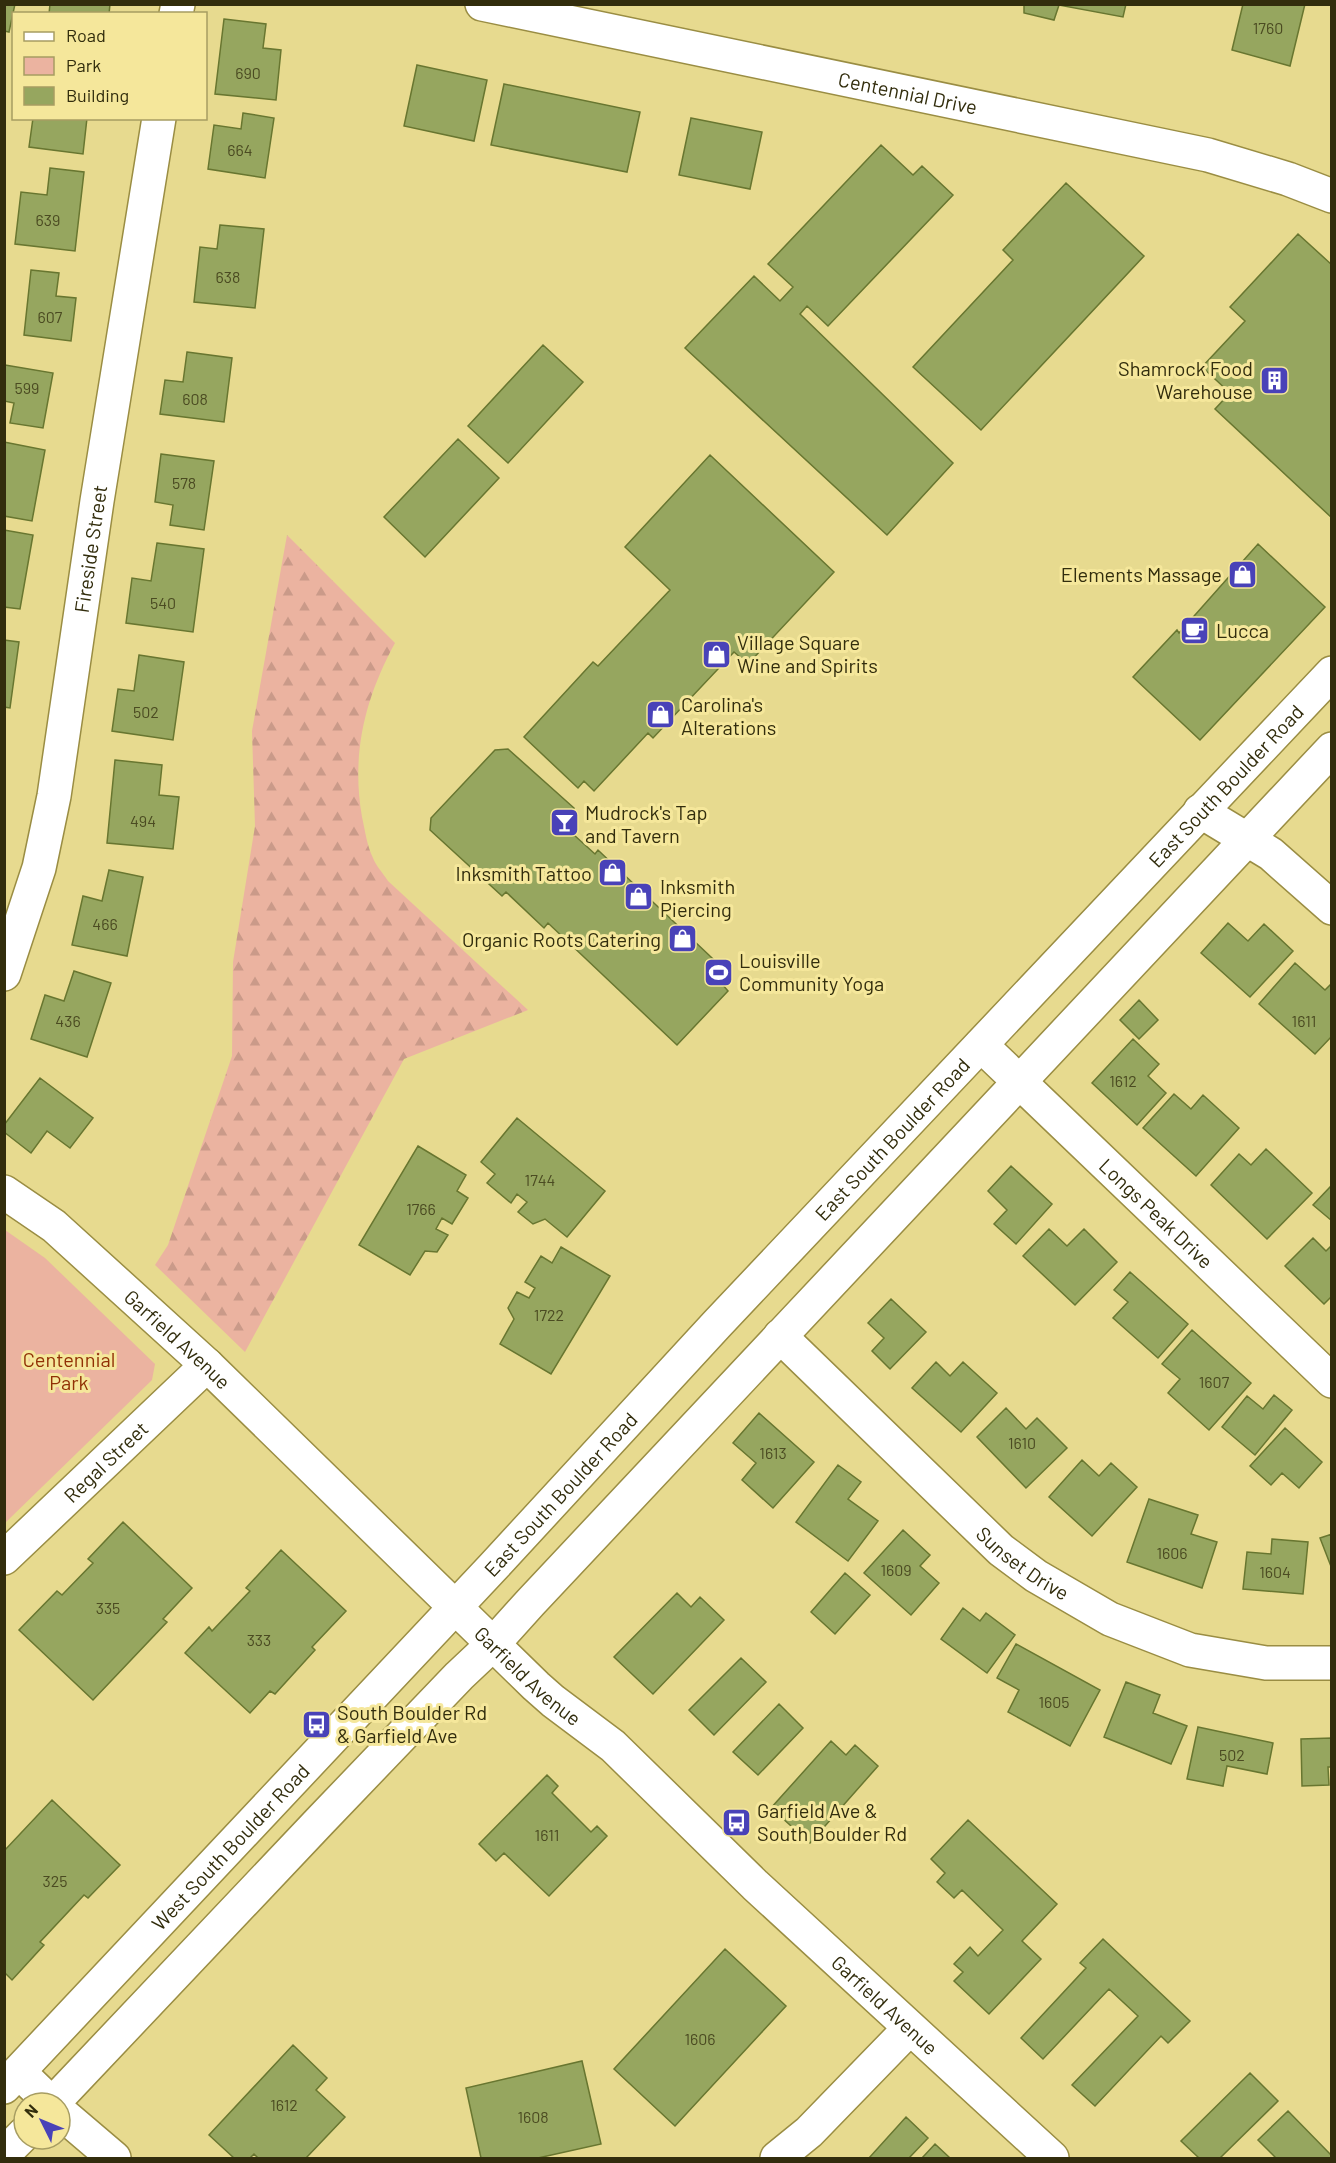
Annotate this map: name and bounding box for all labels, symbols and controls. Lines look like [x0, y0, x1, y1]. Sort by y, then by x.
legend [12, 12, 207, 120]
house number: 1760 [1253, 18, 1283, 37]
text: Road [66, 24, 106, 46]
text: Park [66, 54, 101, 76]
house number: 690 [235, 63, 261, 82]
street label: Centennial Drive [836, 66, 980, 119]
text: Building [66, 84, 129, 106]
house number: 664 [227, 140, 253, 159]
house number: 639 [36, 210, 60, 229]
house number: 638 [216, 267, 240, 286]
house number: 607 [38, 307, 63, 326]
place label: Shamrock Food Warehouse [1118, 356, 1253, 403]
building icon: Shamrock Food Warehouse [1258, 364, 1290, 396]
house number: 599 [15, 378, 39, 397]
house number: 608 [182, 389, 208, 408]
house number: 578 [172, 473, 196, 492]
street label: Fireside Street [69, 483, 111, 614]
shop icon: Elements Massage [1227, 558, 1259, 590]
place label: Elements Massage [1061, 562, 1222, 586]
house number: 540 [150, 593, 176, 612]
cafe icon: Lucca [1179, 614, 1211, 646]
place label: Lucca [1216, 618, 1269, 642]
place label: Village Square Wine and Spirits [737, 630, 878, 677]
shop icon: Village Square Wine and Spirits [700, 638, 732, 670]
place label: Carolina's Alterations [681, 692, 776, 739]
shop icon: Carolina's Alterations [644, 699, 676, 731]
street label: East South Boulder Road [1143, 699, 1308, 872]
house number: 502 [133, 702, 159, 721]
place label: Mudrock's Tap and Tavern [585, 800, 708, 847]
bar icon: Mudrock's Tap and Tavern [548, 807, 580, 839]
house number: 494 [130, 811, 156, 830]
shop icon: Inksmith Tattoo [597, 857, 629, 889]
place label: Inksmith Tattoo [456, 861, 592, 885]
place label: Inksmith Piercing [660, 874, 735, 921]
shop icon: Inksmith Piercing [623, 881, 655, 913]
house number: 466 [92, 914, 118, 933]
shop icon: Organic Roots Catering [666, 923, 698, 955]
place label: Organic Roots Catering [462, 927, 661, 951]
place label: Louisville Community Yoga [739, 948, 884, 995]
sports icon: Louisville Community Yoga [702, 956, 734, 988]
house number: 436 [55, 1011, 81, 1030]
house number: 1611 [1292, 1011, 1316, 1030]
street label: East South Boulder Road [810, 1053, 974, 1225]
house number: 1612 [1109, 1071, 1137, 1090]
street label: Longs Peak Drive [1095, 1153, 1218, 1273]
house number: 1744 [525, 1170, 555, 1189]
house number: 1766 [406, 1199, 436, 1218]
street label: Garfield Avenue [120, 1284, 236, 1394]
house number: 1722 [534, 1305, 564, 1324]
park label: Centennial Park [23, 1347, 115, 1394]
house number: 1607 [1199, 1372, 1230, 1391]
street label: East South Boulder Road [479, 1407, 642, 1581]
street label: Regal Street [58, 1416, 153, 1507]
house number: 1610 [1008, 1433, 1036, 1452]
house number: 1613 [759, 1443, 787, 1462]
street label: Sunset Drive [972, 1521, 1073, 1605]
house number: 1606 [1156, 1543, 1188, 1562]
house number: 1609 [880, 1560, 912, 1579]
house number: 1604 [1259, 1562, 1291, 1581]
house number: 335 [96, 1598, 120, 1617]
street label: Garfield Avenue [470, 1621, 586, 1730]
house number: 333 [247, 1630, 271, 1649]
house number: 1605 [1038, 1692, 1070, 1711]
place label: South Boulder Rd & Garfield Ave [337, 1700, 487, 1747]
bus stop icon: South Boulder Rd & Garfield Ave [300, 1708, 332, 1740]
house number: 502 [1219, 1745, 1245, 1764]
street label: West South Boulder Road [146, 1759, 314, 1935]
place label: Garfield Ave & South Boulder Rd [757, 1798, 907, 1845]
bus stop icon: Garfield Ave & South Boulder Rd [720, 1806, 752, 1838]
house number: 1611 [535, 1825, 559, 1844]
house number: 325 [42, 1871, 68, 1890]
street label: Garfield Avenue [827, 1950, 943, 2059]
house number: 1606 [684, 2029, 716, 2048]
north arrow [12, 2091, 72, 2151]
house number: 1612 [270, 2095, 298, 2114]
text: N [20, 2100, 41, 2121]
house number: 1608 [517, 2107, 549, 2126]

